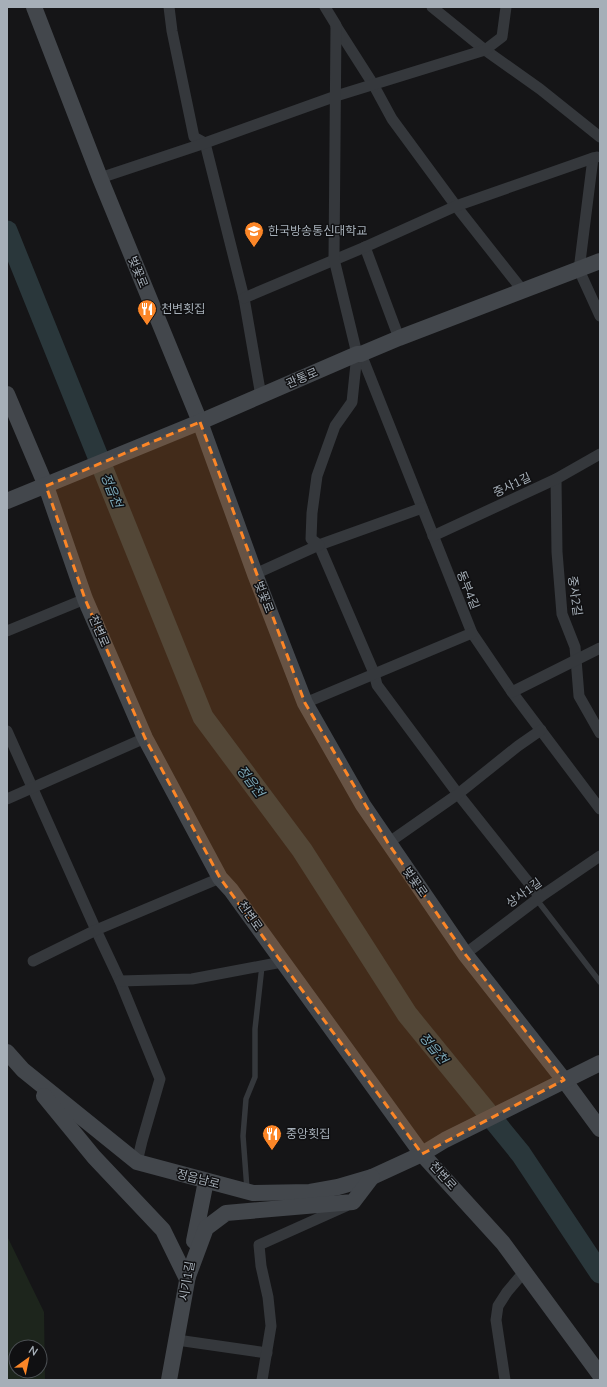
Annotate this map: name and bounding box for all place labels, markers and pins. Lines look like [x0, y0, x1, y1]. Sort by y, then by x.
school or university icon: 한국방송통신대학교 [243, 220, 265, 248]
place label: 한국방송통신대학교 [268, 223, 367, 239]
restaurant icon: 천변횟집 [136, 298, 158, 326]
place label: 천변횟집 [161, 301, 205, 317]
restaurant icon: 중앙횟집 [261, 1123, 283, 1151]
place label: 중앙횟집 [286, 1126, 330, 1142]

